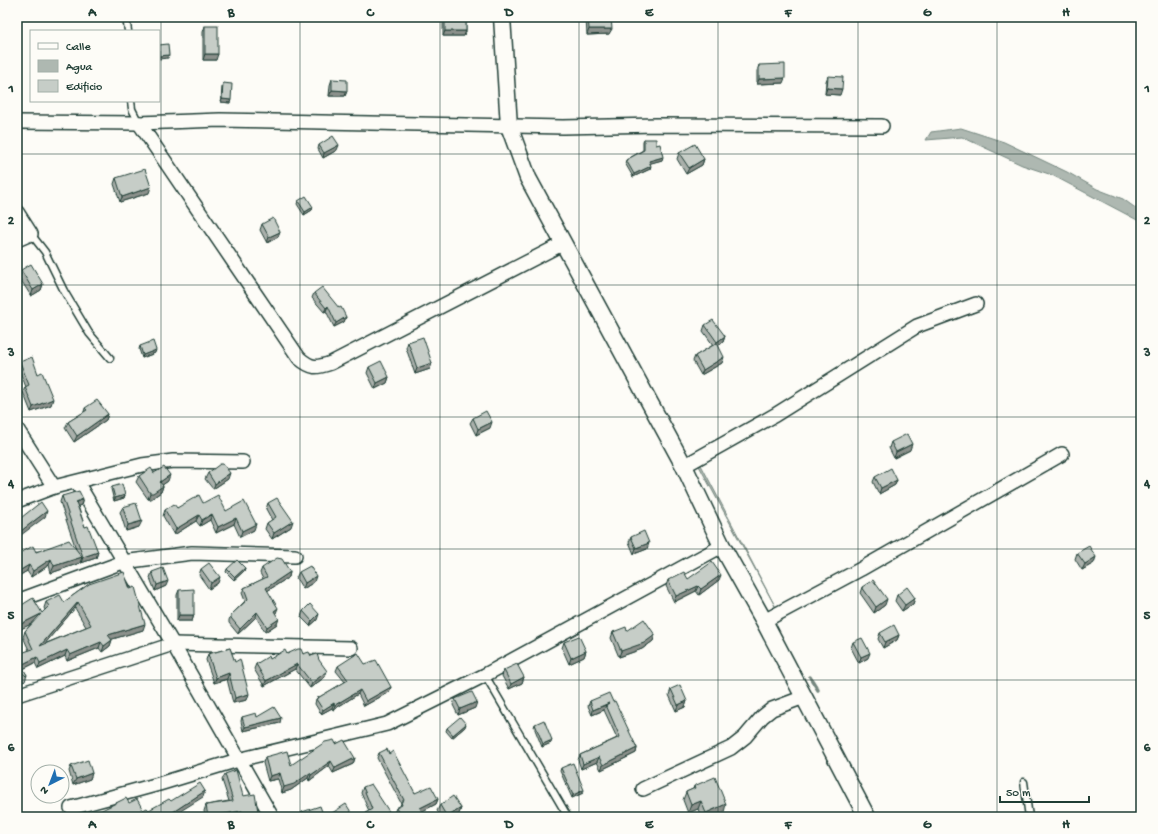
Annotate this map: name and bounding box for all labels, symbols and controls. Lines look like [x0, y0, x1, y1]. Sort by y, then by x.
text: A [87, 6, 97, 21]
text: B [227, 6, 236, 21]
text: C [365, 6, 375, 21]
text: D [504, 6, 514, 21]
text: E [645, 6, 654, 21]
text: F [784, 6, 793, 21]
text: G [923, 6, 932, 21]
text: H [1062, 6, 1070, 21]
legend [30, 30, 160, 102]
text: Calle [66, 41, 91, 55]
text: Agua [66, 61, 93, 75]
text: Edificio [66, 81, 102, 95]
text: 1 [7, 82, 14, 97]
text: 1 [1143, 82, 1150, 97]
text: 2 [8, 214, 15, 229]
text: 2 [1144, 214, 1151, 229]
text: 3 [7, 346, 15, 361]
text: 3 [1143, 346, 1151, 361]
text: 4 [7, 477, 15, 492]
text: 4 [1143, 477, 1151, 492]
text: 5 [8, 609, 15, 624]
text: 5 [1144, 609, 1151, 624]
text: 6 [8, 741, 15, 756]
text: 6 [1144, 741, 1151, 756]
north arrow [30, 764, 70, 804]
scale bar [1000, 778, 1089, 804]
text: N [38, 783, 51, 797]
text: 50 m [1006, 787, 1031, 801]
text: A [87, 818, 97, 833]
text: B [227, 818, 236, 833]
text: C [365, 818, 375, 833]
text: D [504, 818, 514, 833]
text: E [645, 818, 654, 833]
text: F [784, 818, 793, 833]
text: G [923, 818, 932, 833]
text: H [1062, 818, 1070, 833]

